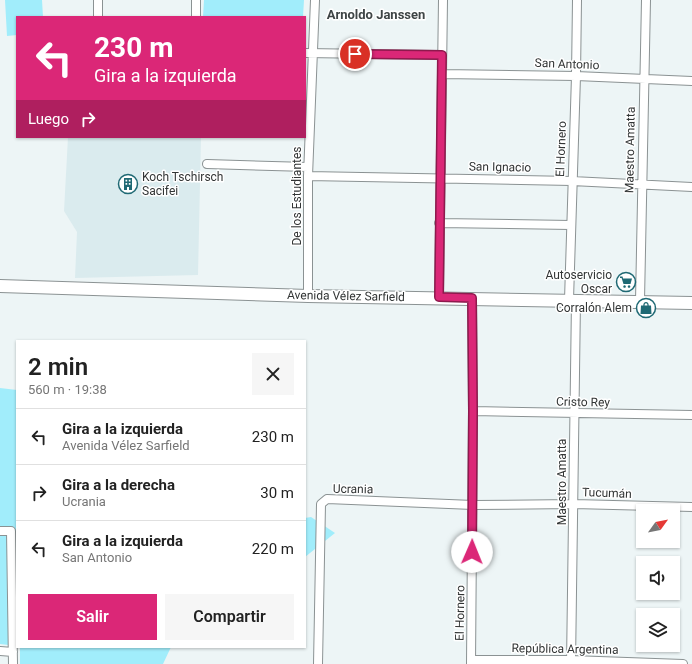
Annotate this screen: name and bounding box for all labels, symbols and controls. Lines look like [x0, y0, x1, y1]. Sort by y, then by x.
district label: Arnoldo Janssen [327, 7, 425, 22]
text: 230 m [94, 31, 173, 64]
icon: left [28, 32, 80, 84]
pin [338, 37, 372, 71]
icon: arrive [344, 43, 366, 65]
street label: San Antonio [534, 56, 600, 72]
text: Gira a la izquierda [94, 65, 237, 86]
street label: Maestro Amatta [622, 107, 638, 193]
icon: right [77, 108, 99, 130]
text: Luego [28, 110, 69, 128]
street label: El Hornero [553, 121, 569, 177]
street label: De los Estudiantes [290, 146, 304, 246]
street label: San Ignacio [469, 159, 531, 175]
place label: Koch Tschirsch Sacifei [142, 170, 223, 198]
building icon: Koch Tschirsch Sacifei [117, 173, 139, 195]
place label: Autoservicio Oscar [545, 268, 612, 296]
supermarket icon: Autoservicio Oscar [615, 271, 637, 293]
street label: Avenida Vélez Sarfield [287, 288, 405, 304]
shop icon: Corralón Alem [635, 297, 657, 319]
place label: Corralón Alem [556, 301, 632, 315]
text: 2 min [28, 353, 88, 381]
button: close [252, 353, 294, 395]
text: 560 m · 19:38 [28, 382, 107, 397]
street label: Cristo Rey [556, 395, 610, 409]
text: Gira a la izquierda [62, 420, 183, 438]
icon: left [28, 426, 50, 448]
text: 230 m [252, 428, 294, 446]
text: Avenida Vélez Sarfield [62, 438, 190, 453]
street label: Maestro Amatta [555, 439, 569, 525]
text: Gira a la derecha [62, 476, 175, 494]
icon: right [28, 482, 50, 504]
street label: Ucrania [333, 482, 373, 496]
text: 30 m [260, 484, 294, 502]
street label: Tucumán [582, 485, 632, 501]
text: Ucrania [62, 494, 106, 509]
north arrow [636, 504, 680, 548]
map controls [636, 504, 680, 652]
position arrow [451, 531, 493, 573]
text: Gira a la izquierda [62, 532, 183, 550]
icon: left [28, 538, 50, 560]
text: 220 m [252, 540, 294, 558]
text: San Antonio [62, 550, 132, 565]
button: sound [636, 556, 680, 600]
street label: El Hornero [453, 585, 467, 641]
button: Salir [28, 594, 157, 640]
button: Compartir [165, 594, 294, 640]
button: layers [636, 608, 680, 652]
street label: República Argentina [511, 641, 619, 657]

